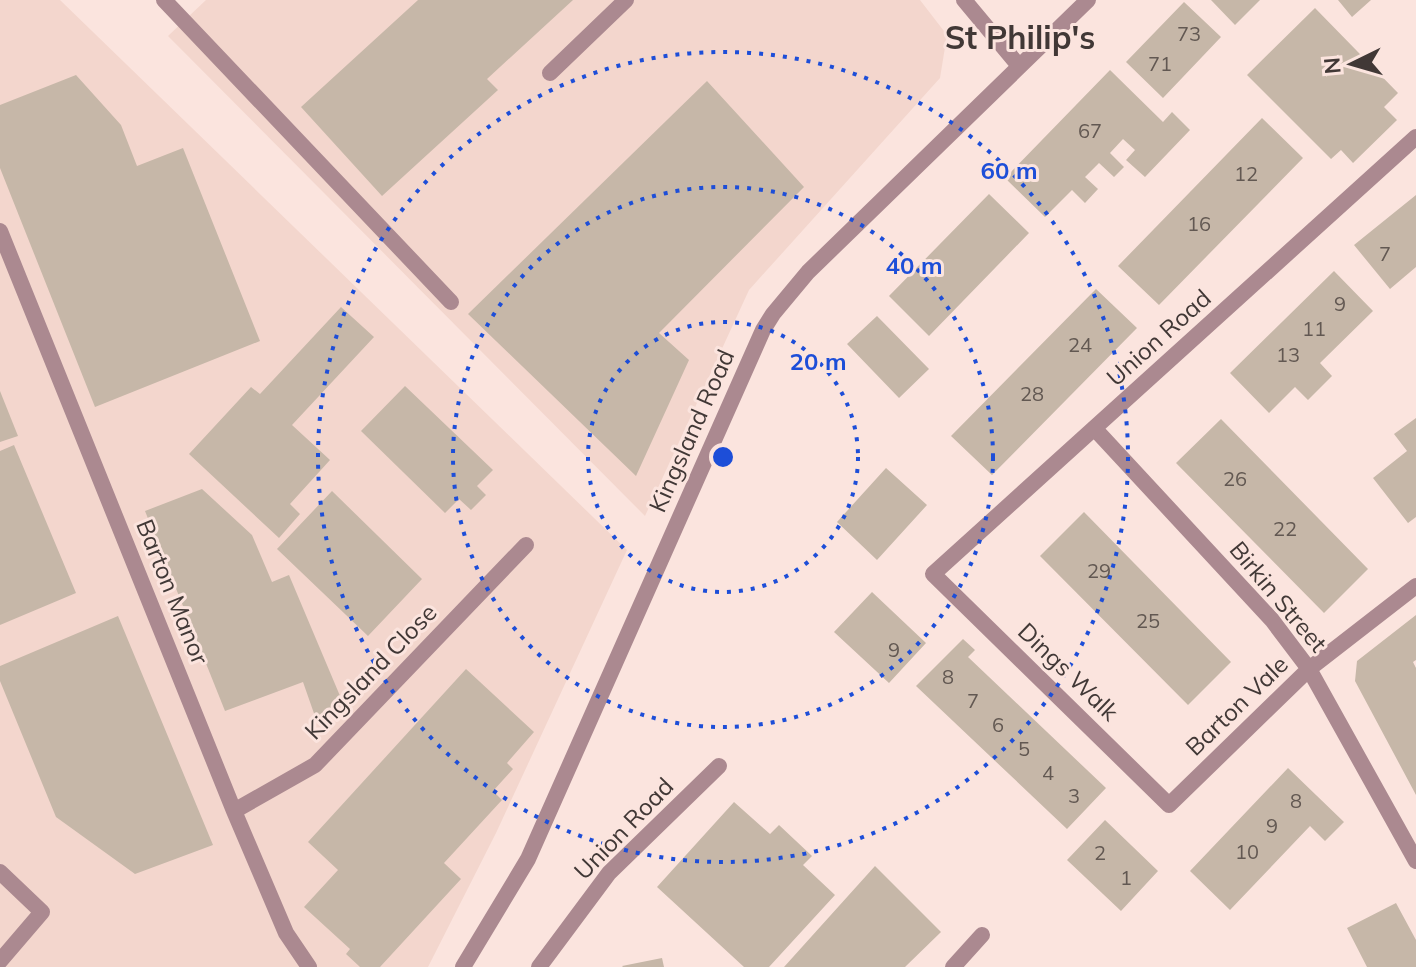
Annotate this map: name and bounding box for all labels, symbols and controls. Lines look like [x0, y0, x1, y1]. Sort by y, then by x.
district label: St Philip's [945, 17, 1095, 57]
house number: 73 [1177, 21, 1201, 46]
north arrow [1312, 24, 1392, 104]
house number: 71 [1148, 51, 1172, 76]
text: N [1317, 56, 1347, 75]
house number: 67 [1078, 118, 1102, 143]
text: 60 m [981, 155, 1037, 185]
house number: 12 [1234, 161, 1258, 186]
house number: 16 [1187, 211, 1211, 236]
house number: 7 [1379, 241, 1391, 266]
text: 40 m [886, 250, 942, 280]
street label: Union Road [1100, 283, 1217, 392]
house number: 9 [1334, 291, 1346, 316]
house number: 11 [1302, 316, 1326, 341]
house number: 24 [1068, 332, 1092, 357]
house number: 13 [1276, 342, 1300, 367]
street label: Kingsland Road [642, 345, 740, 517]
text: 20 m [790, 346, 846, 376]
house number: 28 [1020, 381, 1044, 406]
centre of rings [709, 443, 737, 471]
house number: 26 [1223, 466, 1247, 491]
street label: Barton Manor [130, 515, 216, 669]
house number: 22 [1273, 516, 1297, 541]
street label: Birkin Street [1224, 535, 1334, 658]
house number: 29 [1087, 558, 1111, 583]
street label: Kingsland Close [298, 597, 443, 745]
house number: 25 [1136, 608, 1160, 633]
street label: Dings Walk [1012, 616, 1126, 727]
house number: 9 [888, 637, 900, 662]
street label: Barton Vale [1179, 649, 1294, 762]
house number: 8 [942, 664, 954, 689]
house number: 7 [967, 688, 979, 713]
house number: 6 [992, 712, 1004, 737]
house number: 5 [1018, 736, 1030, 761]
house number: 4 [1042, 760, 1054, 785]
street label: Union Road [567, 771, 679, 886]
house number: 3 [1068, 783, 1080, 808]
house number: 8 [1290, 788, 1302, 813]
house number: 9 [1266, 813, 1278, 838]
house number: 10 [1235, 839, 1259, 864]
house number: 2 [1094, 840, 1106, 865]
house number: 1 [1120, 865, 1132, 890]

